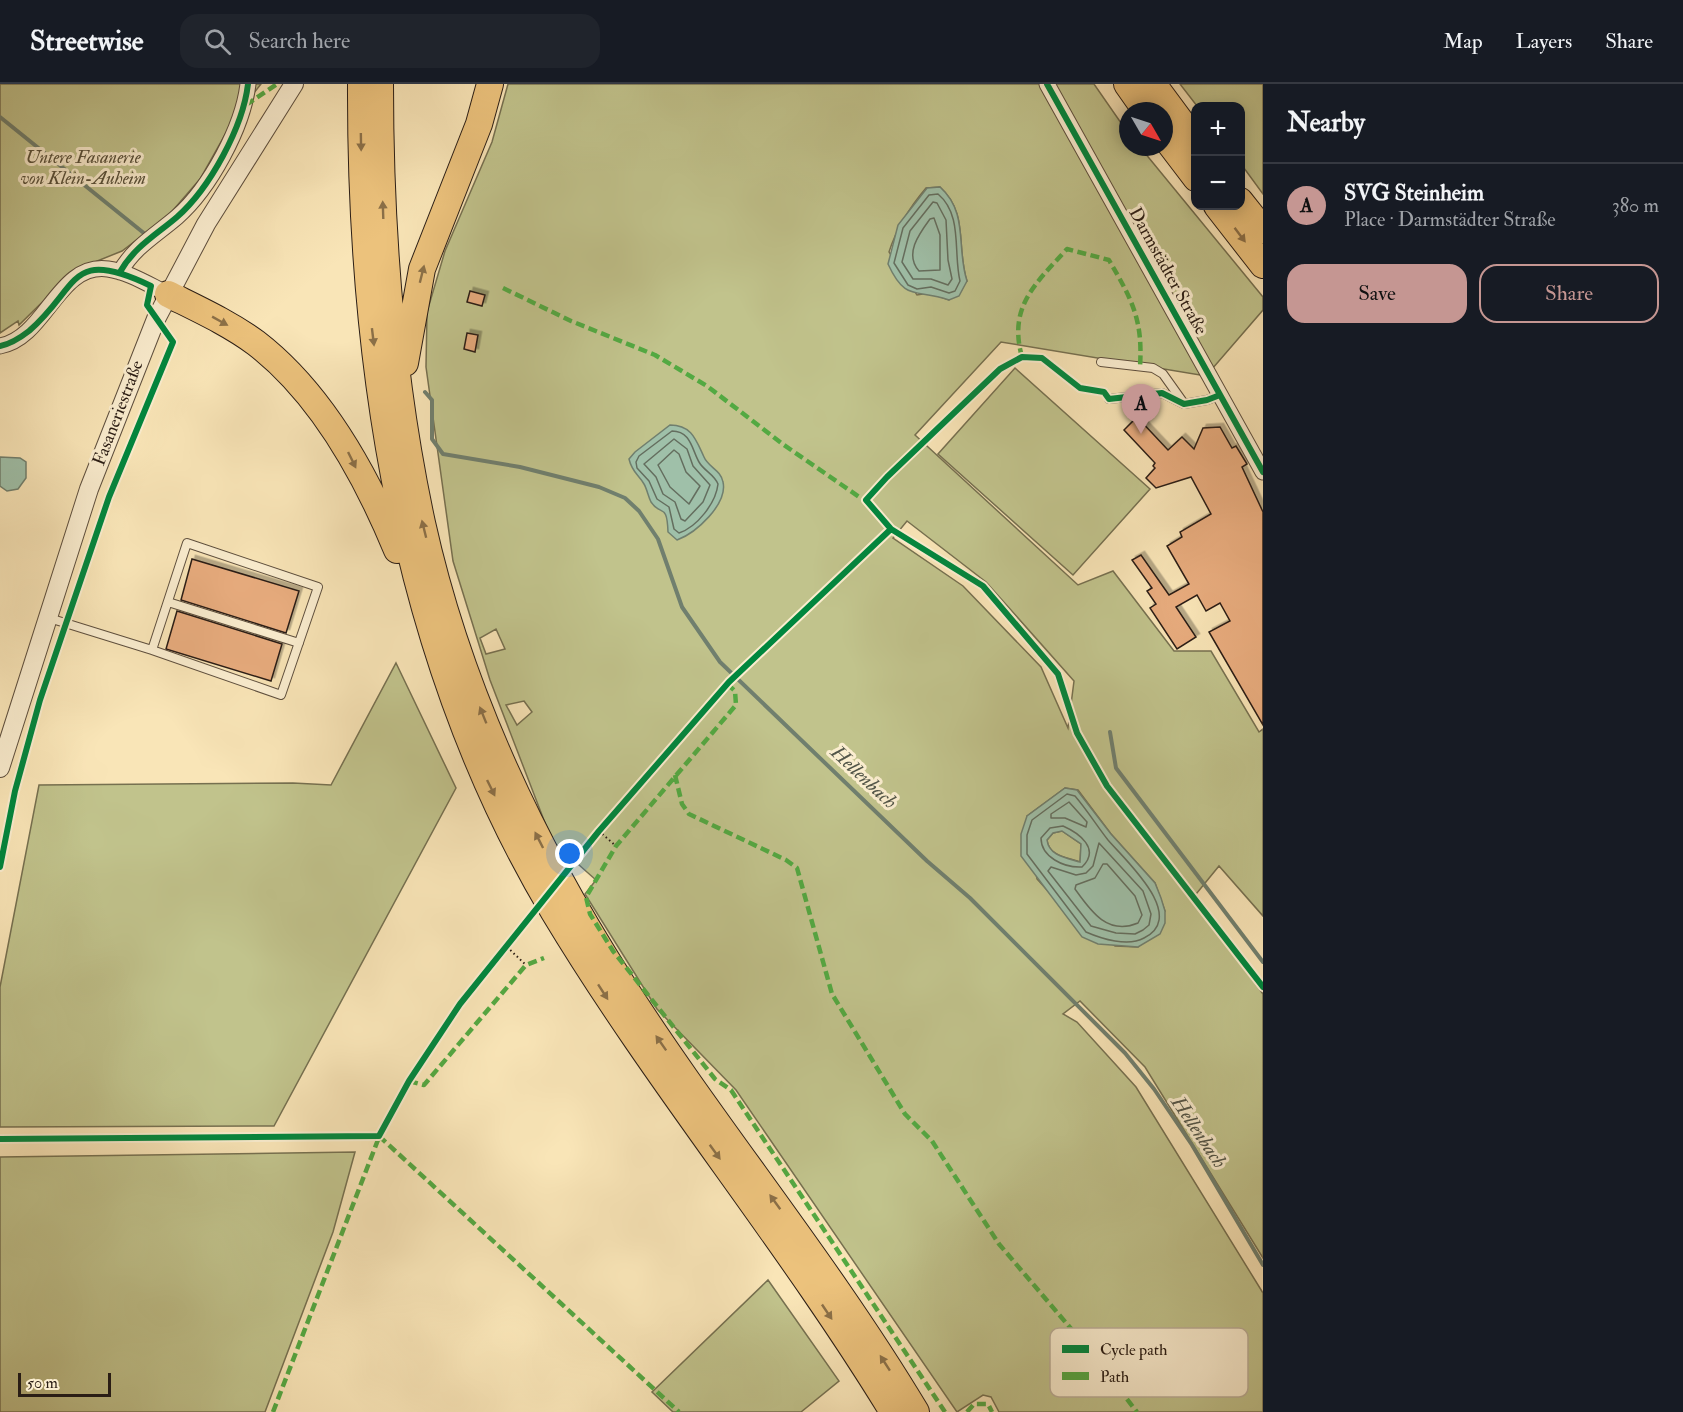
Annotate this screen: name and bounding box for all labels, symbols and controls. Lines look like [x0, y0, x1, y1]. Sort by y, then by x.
search box [180, 14, 600, 68]
text: Streetwise [30, 24, 144, 59]
icon: search [201, 25, 234, 58]
text: Search here [249, 27, 350, 55]
text: Map [1443, 28, 1483, 55]
text: Layers [1516, 28, 1572, 55]
text: Share [1605, 28, 1653, 55]
north arrow [1119, 102, 1173, 156]
map controls [1191, 102, 1245, 210]
button: + [1191, 102, 1245, 156]
text: Nearby [1287, 107, 1365, 139]
one-way arrow [356, 133, 366, 152]
park label: Untere Fasanerie von Klein-Auheim [20, 146, 146, 190]
button: − [1191, 156, 1245, 210]
text: SVG Steinheim [1344, 179, 1484, 207]
text: A [1300, 193, 1313, 218]
text: 380 m [1612, 193, 1659, 218]
one-way arrow [378, 200, 388, 219]
street label: Darmstädter Straße [1124, 203, 1213, 339]
text: Place · Darmstädter Straße [1344, 207, 1556, 232]
one-way arrow [1233, 228, 1245, 243]
button: Save [1287, 264, 1467, 323]
button: Share [1479, 264, 1659, 323]
one-way arrow [417, 265, 427, 283]
one-way arrow [212, 316, 229, 326]
one-way arrow [369, 328, 378, 347]
street label: Fasaneriestraße [87, 357, 149, 469]
pin: A [1122, 384, 1160, 434]
one-way arrow [346, 451, 356, 469]
one-way arrow [419, 520, 429, 539]
one-way arrow [478, 706, 487, 724]
water label: Hellenbach [825, 739, 902, 814]
one-way arrow [487, 780, 496, 797]
one-way arrow [534, 832, 544, 849]
your location [555, 839, 584, 868]
one-way arrow [598, 984, 609, 1000]
one-way arrow [656, 1035, 668, 1051]
water label: Hellenbach [1165, 1090, 1232, 1173]
one-way arrow [708, 1145, 720, 1160]
one-way arrow [769, 1194, 781, 1210]
one-way arrow [821, 1303, 833, 1319]
legend [1050, 1328, 1248, 1397]
text: Cycle path [1100, 1340, 1168, 1361]
one-way arrow [879, 1355, 891, 1371]
text: Path [1100, 1367, 1130, 1387]
scale bar [18, 1370, 111, 1398]
text: 50 m [27, 1373, 58, 1393]

